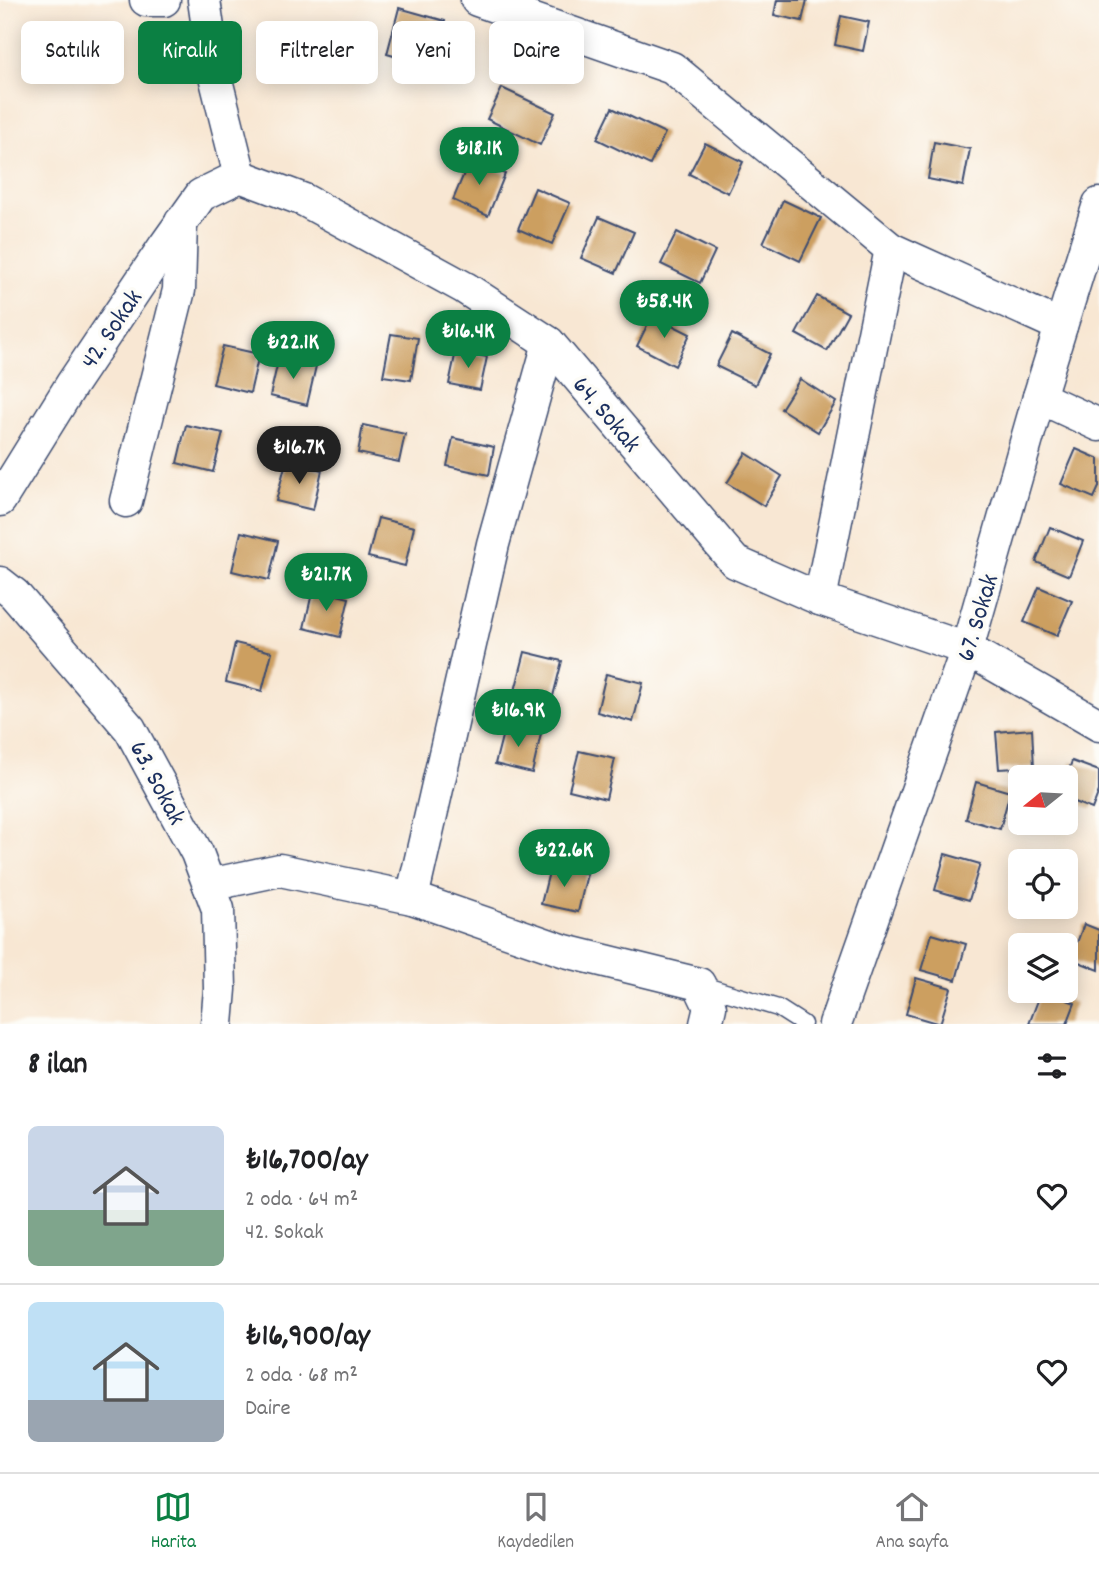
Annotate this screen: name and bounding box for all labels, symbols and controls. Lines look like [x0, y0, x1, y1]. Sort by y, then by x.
chip: Satılık [21, 21, 124, 84]
chip: Kiralık [138, 21, 242, 84]
chip: Filtreler [256, 21, 378, 84]
chip: Yeni [392, 21, 475, 84]
chip: Daire [489, 21, 584, 84]
pin: ₺18.1K [422, 128, 536, 187]
text: ₺18.1K [456, 133, 502, 166]
pin: ₺58.4K [607, 280, 721, 340]
street label: 42. Sokak [73, 283, 153, 377]
text: ₺58.4K [636, 286, 692, 319]
pin: ₺16.4K [411, 310, 525, 370]
text: ₺16.4K [441, 316, 495, 349]
pin: ₺22.1K [236, 322, 350, 381]
text: ₺22.1K [267, 327, 319, 360]
street label: 64. Sokak [562, 369, 649, 462]
pin: ₺16.7K [242, 426, 356, 486]
text: ₺16.7K [273, 432, 325, 465]
pin: ₺21.7K [269, 554, 383, 613]
text: ₺21.7K [300, 559, 352, 592]
street label: 67. Sokak [949, 570, 1010, 666]
pin: ₺16.9K [461, 690, 575, 749]
text: ₺16.9K [491, 695, 545, 728]
street label: 63. Sokak [118, 735, 194, 833]
north arrow [1008, 765, 1078, 835]
map controls [1008, 765, 1078, 1003]
pin: ₺22.6K [507, 830, 621, 889]
text: ₺22.6K [535, 835, 593, 868]
button: locate [1008, 849, 1078, 919]
button: layers [1008, 933, 1078, 1003]
text: 8 ilan [28, 1045, 87, 1088]
icon: filters [1033, 1047, 1071, 1085]
text: ₺16,700/ay [245, 1141, 368, 1184]
icon: home [84, 1154, 168, 1238]
icon: heart [1033, 1177, 1071, 1215]
text: 2 oda · 64 m² [245, 1184, 358, 1217]
text: 42. Sokak [245, 1217, 324, 1250]
text: ₺16,900/ay [245, 1317, 370, 1360]
icon: home [84, 1330, 168, 1414]
icon: heart [1033, 1353, 1071, 1391]
text: 2 oda · 68 m² [245, 1360, 358, 1393]
text: Daire [245, 1393, 291, 1426]
tab: Harita [151, 1488, 196, 1557]
tab: Kaydedilen [497, 1488, 574, 1557]
tab: Ana sayfa [876, 1488, 948, 1557]

